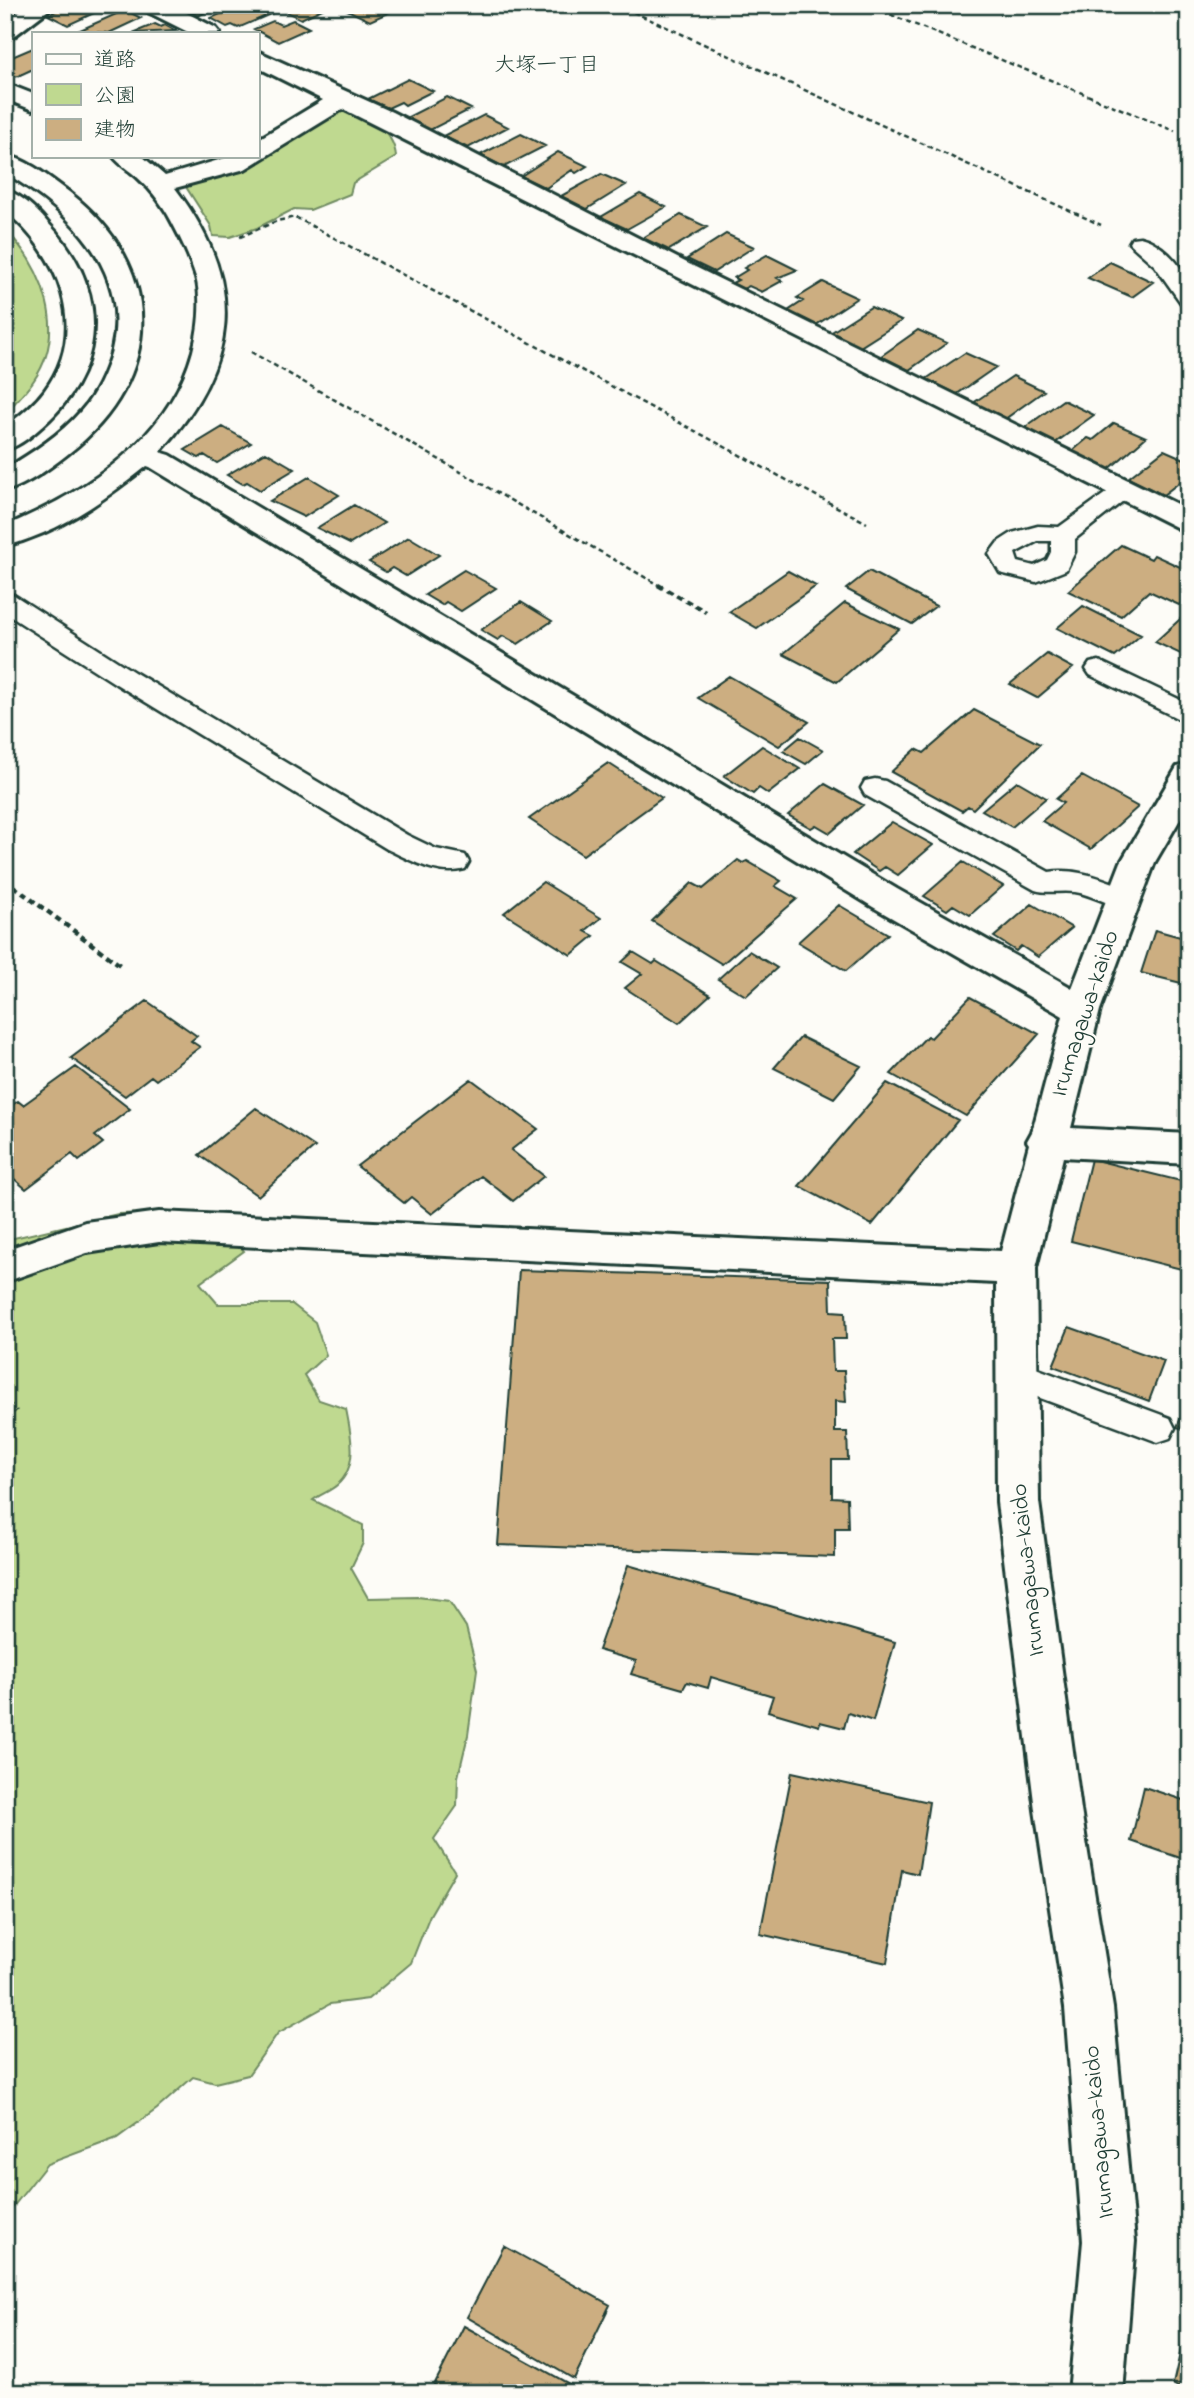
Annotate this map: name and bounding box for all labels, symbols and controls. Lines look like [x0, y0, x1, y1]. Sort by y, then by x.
legend [32, 32, 259, 158]
text: 道路 [94, 46, 136, 76]
district label: 大塚一丁目 [495, 51, 600, 81]
text: 公園 [94, 82, 136, 112]
text: 建物 [94, 116, 136, 146]
street label: Irumagawa-kaido [1043, 926, 1129, 1102]
street label: Irumagawa-kaido [1003, 1482, 1055, 1658]
street label: Irumagawa-kaido [1075, 2044, 1125, 2220]

